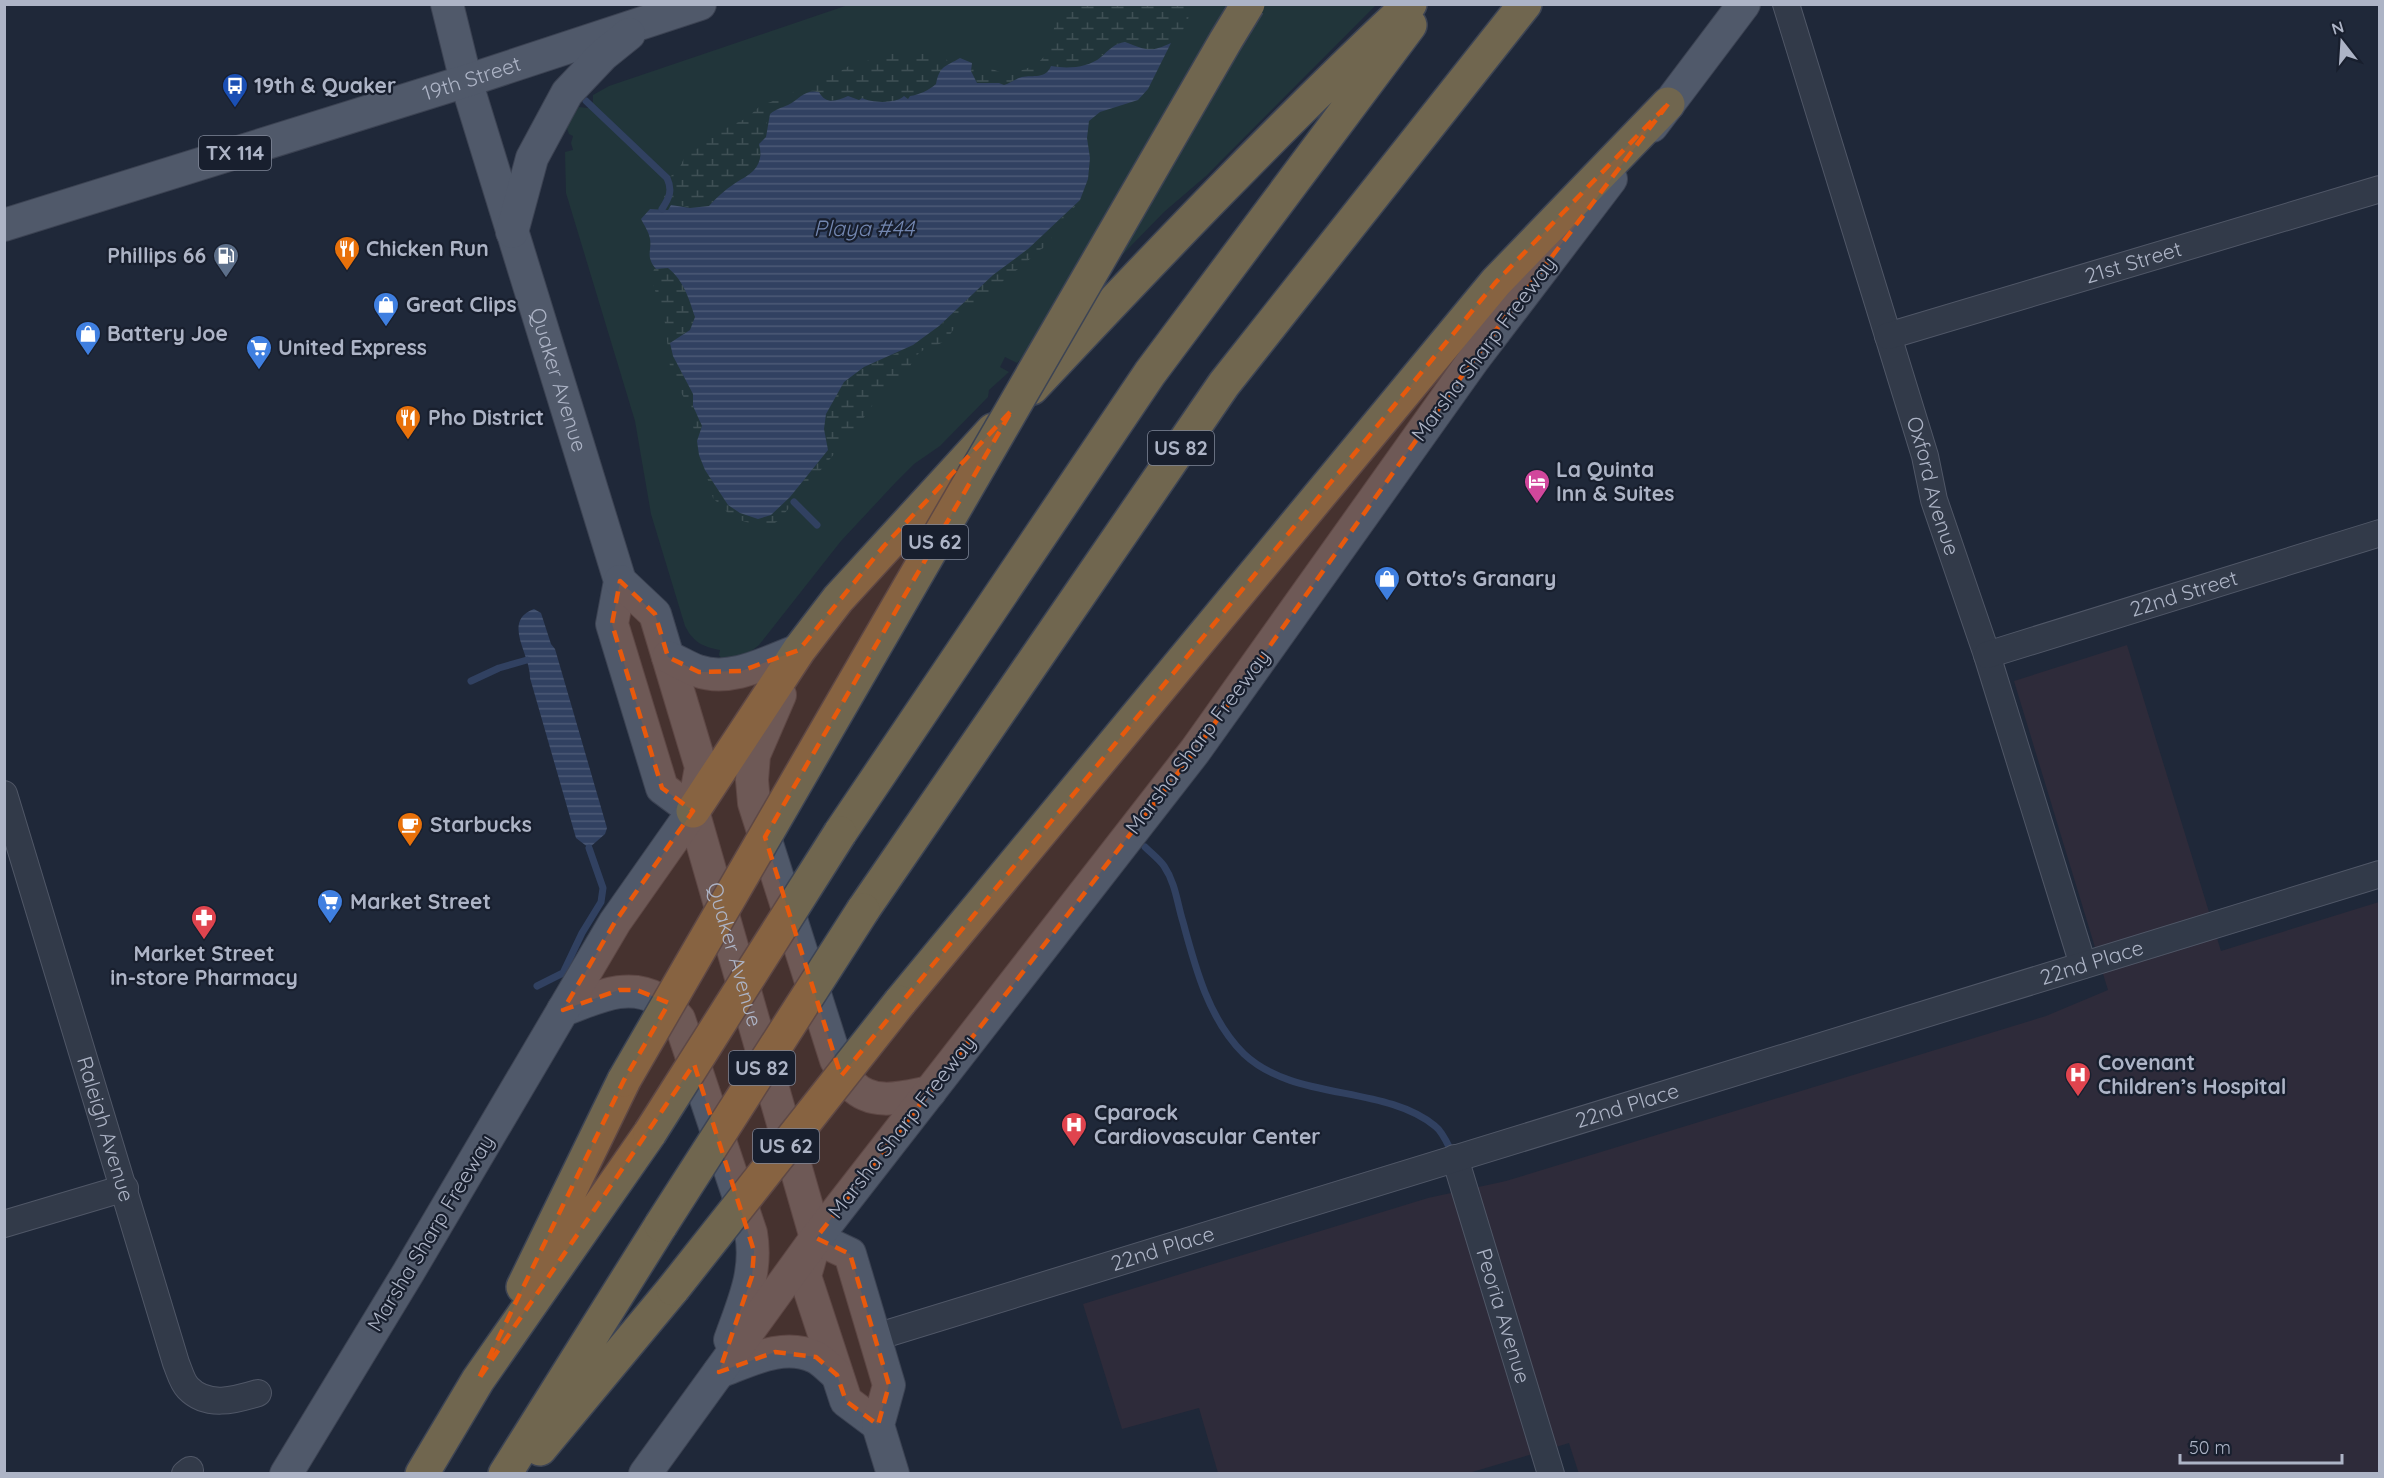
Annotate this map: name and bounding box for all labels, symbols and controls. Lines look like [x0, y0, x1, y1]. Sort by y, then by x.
north arrow [2312, 12, 2372, 72]
text: N [2329, 16, 2346, 39]
street label: 19th Street [419, 50, 524, 106]
bus stop icon: 19th & Quaker [220, 71, 250, 109]
place label: 19th & Quaker [254, 72, 396, 98]
road number: TX 114 [199, 136, 271, 170]
water label: Playa #44 [814, 214, 916, 242]
restaurant icon: Chicken Run [332, 234, 362, 272]
place label: Chicken Run [366, 235, 489, 261]
street label: 21st Street [2082, 235, 2184, 288]
fuel station icon: Phillips 66 [211, 241, 241, 279]
place label: Phillips 66 [107, 242, 206, 268]
street label: Marsha Sharp Freeway [1405, 251, 1561, 446]
shop icon: Great Clips [371, 290, 401, 328]
place label: Great Clips [406, 291, 517, 317]
street label: Quaker Avenue [525, 304, 593, 455]
shop icon: Battery Joe [73, 319, 103, 357]
place label: Battery Joe [107, 320, 228, 346]
supermarket icon: United Express [244, 333, 274, 371]
place label: United Express [278, 334, 427, 360]
restaurant icon: Pho District [393, 403, 423, 441]
place label: Pho District [428, 404, 544, 430]
street label: Oxford Avenue [1902, 413, 1966, 559]
road number: US 82 [1148, 431, 1214, 465]
place label: La Quinta Inn & Suites [1556, 456, 1674, 506]
hotel icon: La Quinta Inn & Suites [1522, 467, 1552, 505]
road number: US 62 [902, 525, 968, 559]
shop icon: Otto's Granary [1372, 564, 1402, 602]
street label: 22nd Street [2126, 564, 2240, 622]
place label: Otto's Granary [1406, 565, 1556, 591]
street label: Marsha Sharp Freeway [1119, 644, 1275, 839]
cafe icon: Starbucks [395, 810, 425, 848]
place label: Starbucks [430, 811, 532, 837]
street label: Quaker Avenue [702, 879, 768, 1030]
supermarket icon: Market Street [315, 887, 345, 925]
place label: Market Street [350, 888, 491, 914]
pharmacy icon: Market Street in-store Pharmacy [189, 903, 219, 941]
street label: 22nd Place [2037, 934, 2146, 990]
place label: Market Street in-store Pharmacy [110, 940, 298, 990]
street label: Marsha Sharp Freeway [822, 1030, 981, 1223]
place label: Covenant Children’s Hospital [2098, 1049, 2286, 1099]
road number: US 82 [729, 1051, 795, 1085]
street label: Raleigh Avenue [72, 1053, 140, 1205]
hospital icon: Covenant Children’s Hospital [2063, 1060, 2093, 1098]
street label: 22nd Place [1572, 1077, 1682, 1133]
place label: Cparock Cardiovascular Center [1094, 1099, 1320, 1149]
hospital icon: Cparock Cardiovascular Center [1059, 1110, 1089, 1148]
street label: Marsha Sharp Freeway [361, 1129, 499, 1336]
road number: US 62 [753, 1129, 819, 1163]
street label: 22nd Place [1108, 1220, 1217, 1276]
street label: Peoria Avenue [1471, 1245, 1537, 1386]
scale bar [2180, 1427, 2342, 1465]
text: 50 m [2189, 1436, 2231, 1459]

